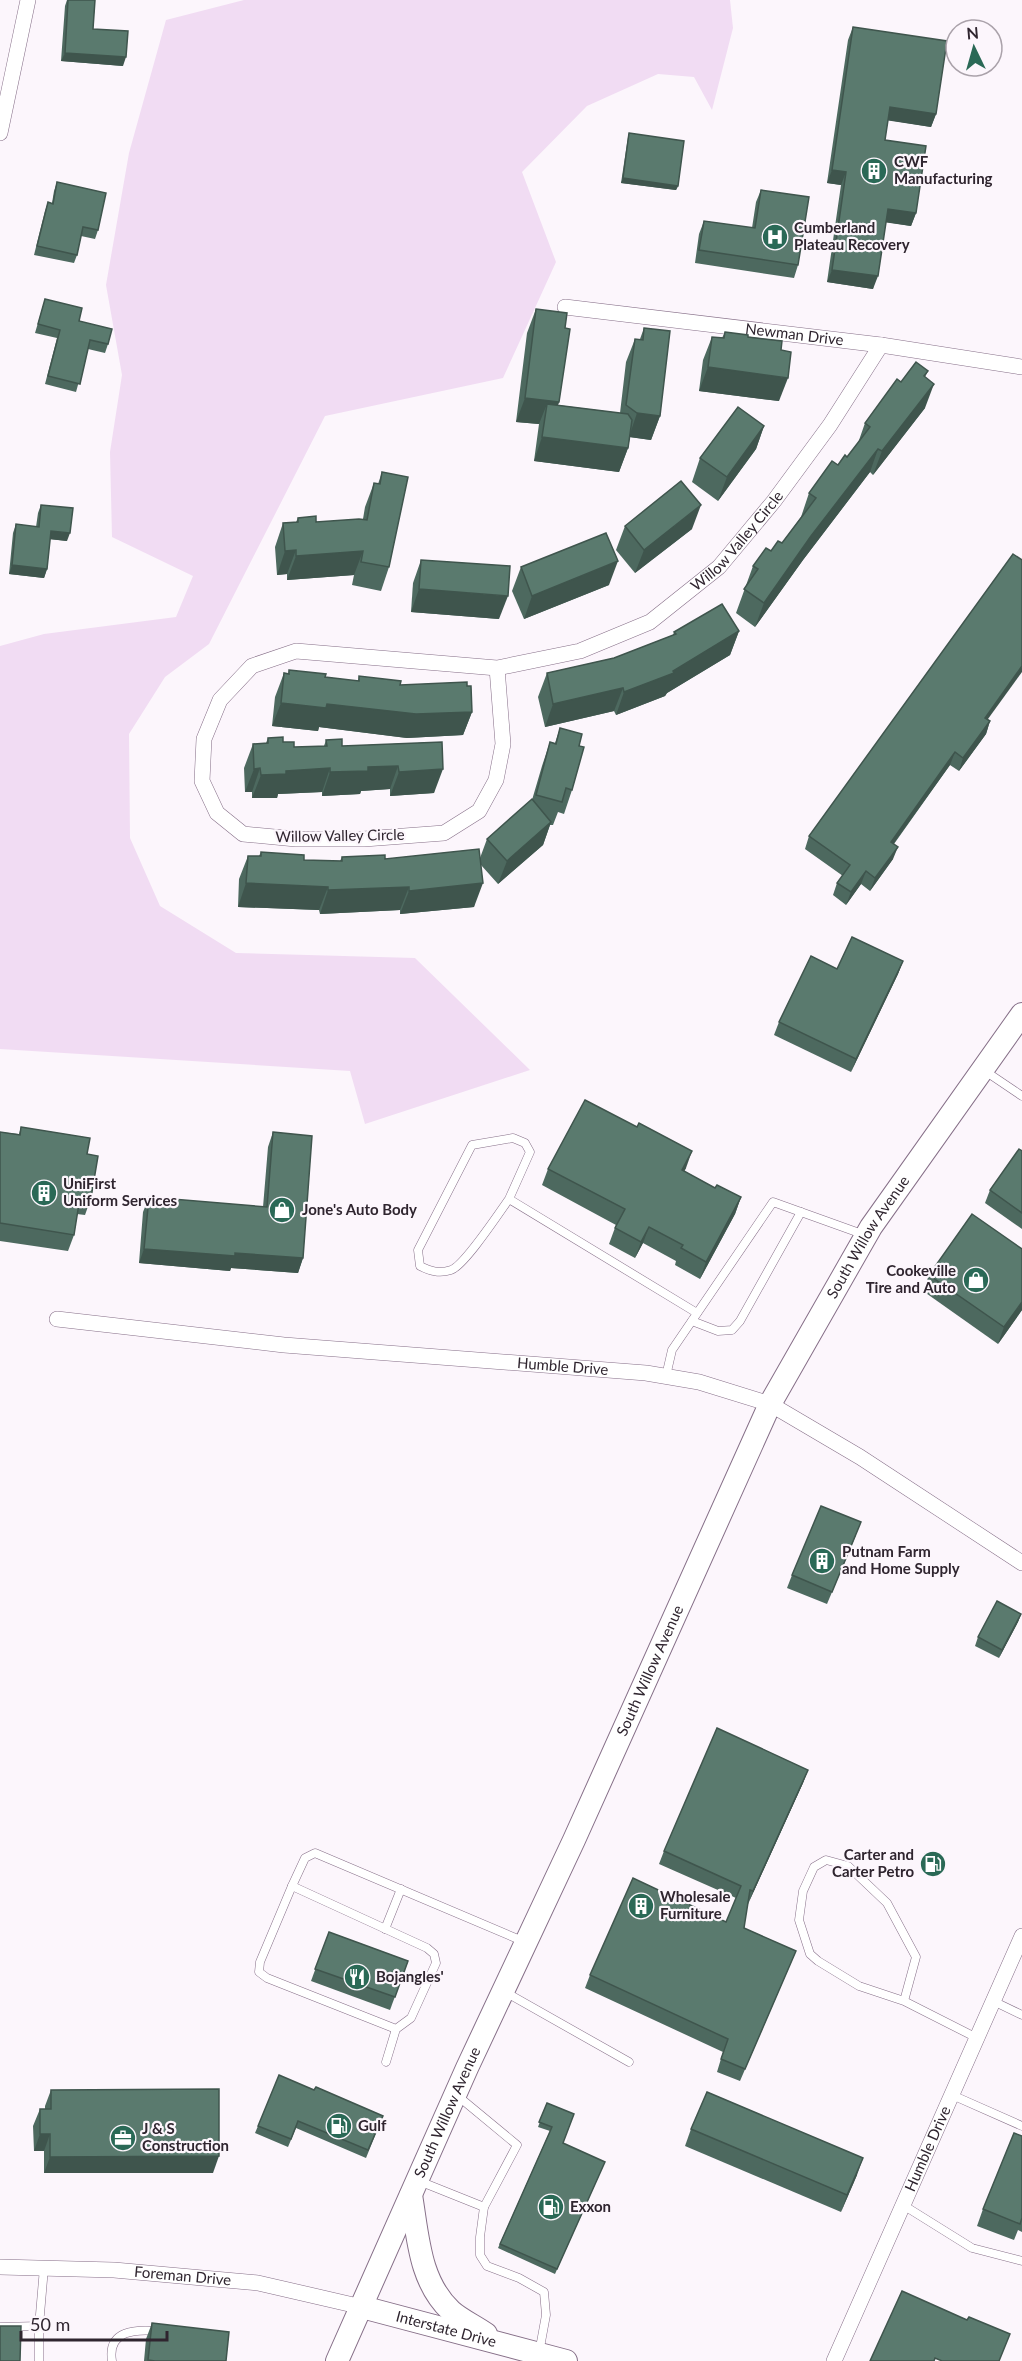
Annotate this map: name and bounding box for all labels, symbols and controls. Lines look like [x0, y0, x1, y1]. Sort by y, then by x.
north arrow [944, 18, 1004, 78]
text: N [966, 23, 980, 43]
place label: CWF Manufacturing [894, 152, 993, 187]
building icon: CWF Manufacturing [859, 156, 889, 186]
place label: Cumberland Plateau Recovery [794, 218, 910, 253]
hospital icon: Cumberland Plateau Recovery [760, 222, 790, 252]
street label: Newman Drive [744, 319, 845, 348]
street label: Willow Valley Circle [687, 487, 786, 594]
street label: Willow Valley Circle [275, 825, 405, 845]
street label: South Willow Avenue [822, 1172, 913, 1301]
place label: UniFirst Uniform Services [63, 1174, 177, 1209]
building icon: UniFirst Uniform Services [29, 1178, 59, 1208]
shop icon: Jone's Auto Body [267, 1195, 297, 1225]
place label: Jone's Auto Body [302, 1200, 417, 1218]
place label: Cookeville Tire and Auto [866, 1261, 956, 1296]
shop icon: Cookeville Tire and Auto [961, 1265, 991, 1295]
street label: Humble Drive [516, 1353, 609, 1378]
place label: Putnam Farm and Home Supply [842, 1542, 960, 1577]
building icon: Putnam Farm and Home Supply [807, 1546, 837, 1576]
street label: South Willow Avenue [612, 1602, 686, 1739]
place label: Carter and Carter Petro [832, 1845, 914, 1880]
fuel station icon: Carter and Carter Petro [918, 1849, 948, 1879]
place label: Wholesale Furniture [660, 1887, 730, 1922]
building icon: Wholesale Furniture [626, 1891, 656, 1921]
restaurant icon: Bojangles' [342, 1962, 372, 1992]
place label: Bojangles' [376, 1967, 444, 1985]
street label: South Willow Avenue [409, 2044, 484, 2180]
street label: Humble Drive [900, 2103, 954, 2194]
fuel station icon: Gulf [324, 2111, 354, 2141]
place label: Gulf [358, 2116, 387, 2134]
place label: J & S Construction [142, 2119, 229, 2154]
office icon: J & S Construction [108, 2123, 138, 2153]
fuel station icon: Exxon [536, 2192, 566, 2222]
place label: Exxon [570, 2197, 611, 2215]
street label: Foreman Drive [134, 2262, 232, 2289]
scale bar [21, 2304, 166, 2342]
street label: Interstate Drive [394, 2306, 499, 2350]
text: 50 m [30, 2313, 70, 2335]

